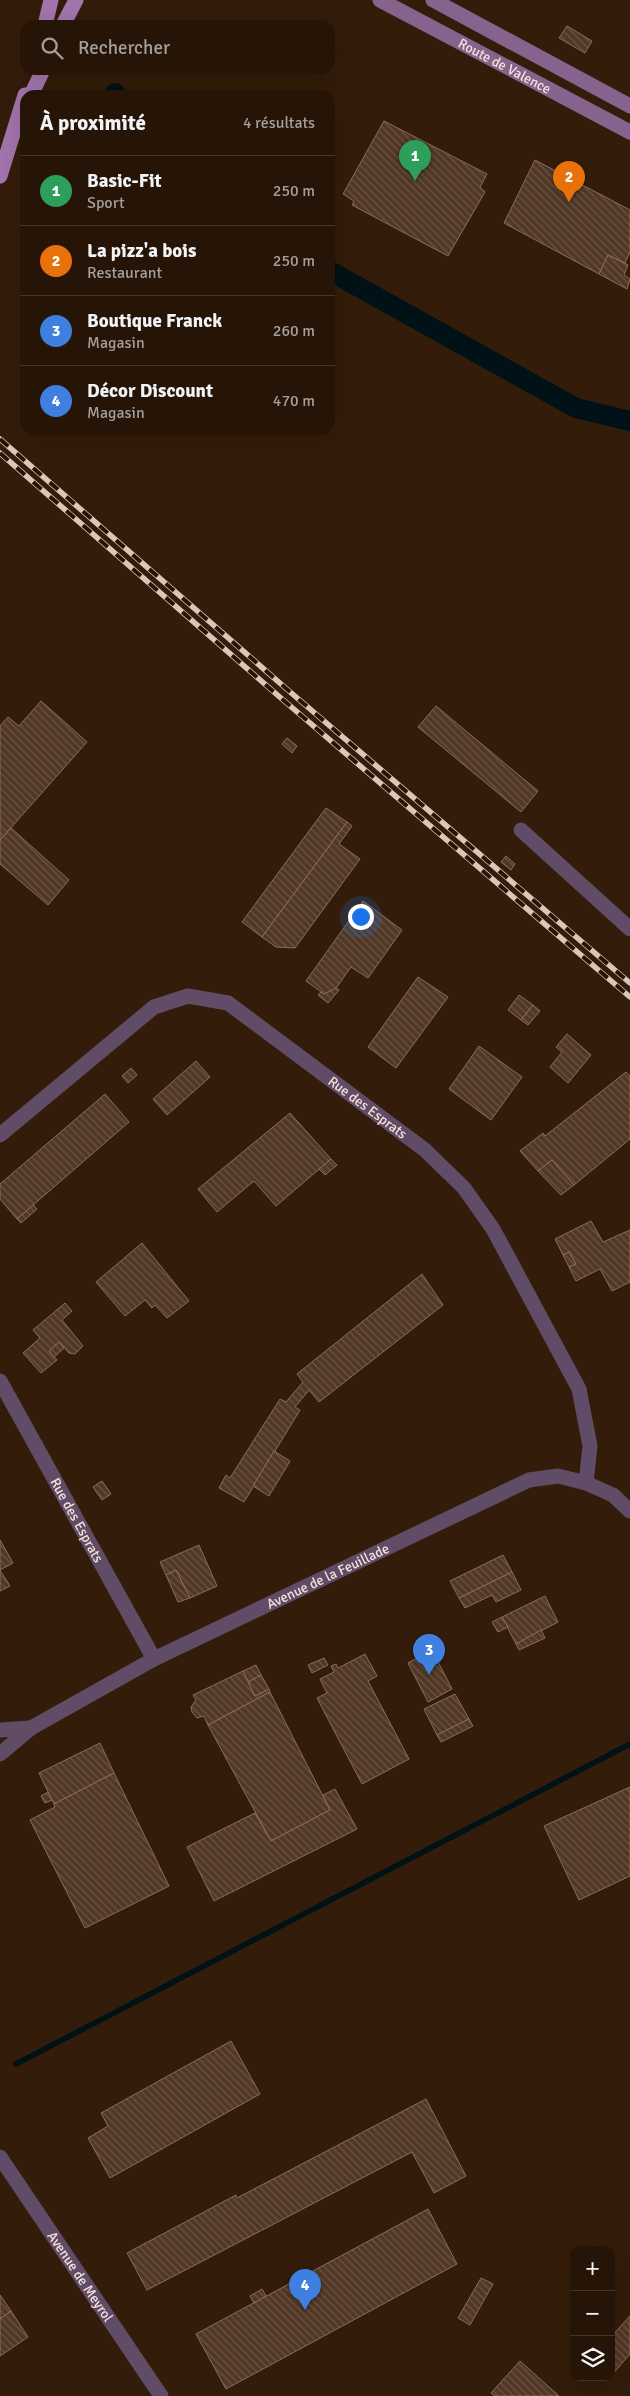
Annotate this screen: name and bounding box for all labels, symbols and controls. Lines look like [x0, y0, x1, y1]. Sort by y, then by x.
search box [20, 20, 335, 75]
icon: search [38, 34, 66, 62]
street label: Route de Valence [455, 35, 554, 98]
text: Rechercher [78, 36, 170, 60]
text: À proximité [40, 110, 146, 136]
text: 4 résultats [243, 113, 315, 133]
pin: 1 [399, 140, 431, 181]
pin: 2 [553, 161, 585, 202]
text: Basic-Fit [87, 169, 162, 193]
text: 1 [52, 181, 60, 201]
text: 250 m [273, 181, 315, 201]
text: Sport [87, 193, 125, 213]
text: La pizz'a bois [87, 239, 196, 263]
text: 2 [52, 251, 60, 271]
text: 250 m [273, 251, 315, 271]
text: Restaurant [87, 263, 162, 283]
text: Boutique Franck [87, 309, 222, 333]
text: 3 [52, 321, 60, 341]
text: 260 m [273, 321, 315, 341]
text: Magasin [87, 333, 145, 353]
text: Décor Discount [87, 379, 213, 403]
text: 4 [52, 391, 60, 411]
text: 470 m [273, 391, 315, 411]
text: Magasin [87, 403, 145, 423]
your location [348, 904, 374, 930]
street label: Rue des Esprats [325, 1073, 410, 1143]
street label: Rue des Esprats [46, 1475, 107, 1566]
street label: Avenue de la Feuillade [264, 1540, 392, 1613]
pin: 3 [413, 1634, 445, 1675]
street label: Avenue de Meyrol [44, 2228, 117, 2325]
map controls [570, 2246, 615, 2381]
button: + [570, 2246, 615, 2291]
pin: 4 [289, 2269, 321, 2310]
button: − [570, 2291, 615, 2336]
button: layers [570, 2336, 615, 2381]

